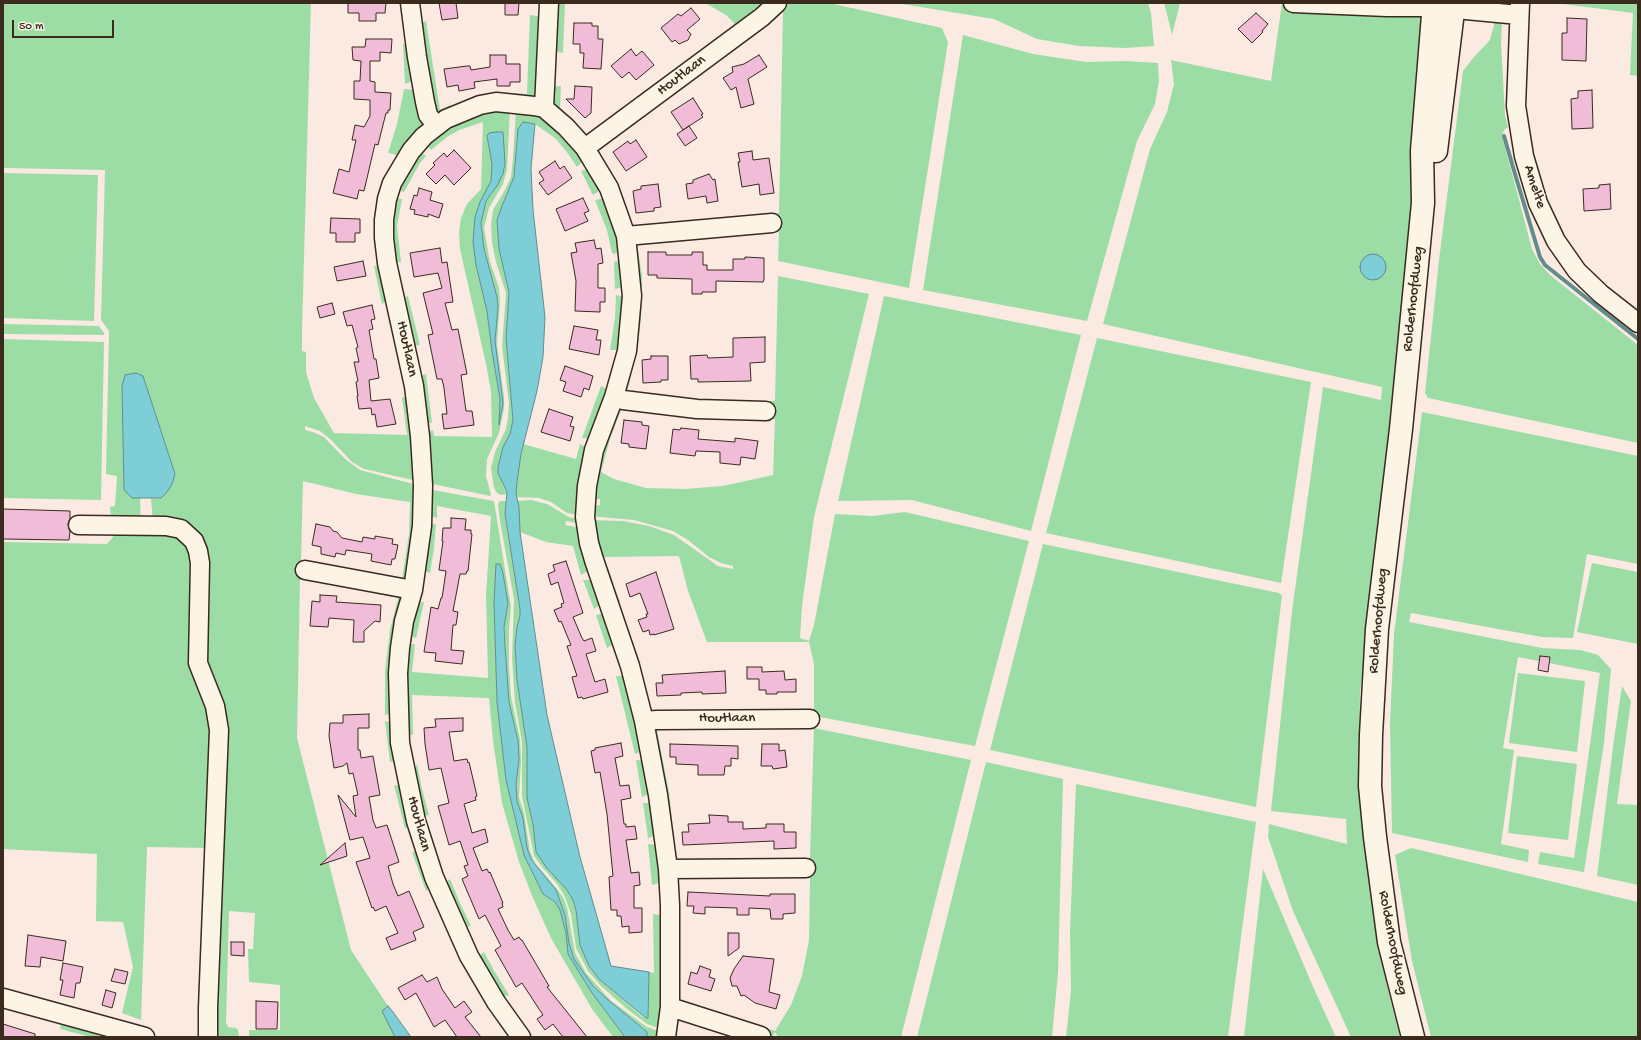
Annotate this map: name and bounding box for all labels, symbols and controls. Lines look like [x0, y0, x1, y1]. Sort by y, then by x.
scale bar [14, 12, 116, 38]
text: 50 m [19, 20, 44, 34]
street label: Houtlaan [654, 52, 710, 100]
street label: Amelte [1519, 163, 1549, 211]
street label: Rolderhoofdweg [1400, 246, 1428, 352]
street label: Houtlaan [391, 319, 421, 379]
street label: Rolderhoofdweg [1365, 568, 1393, 674]
street label: Houtlaan [699, 710, 755, 728]
street label: Houtlaan [402, 794, 434, 854]
street label: Rolderhoofdweg [1373, 889, 1411, 997]

